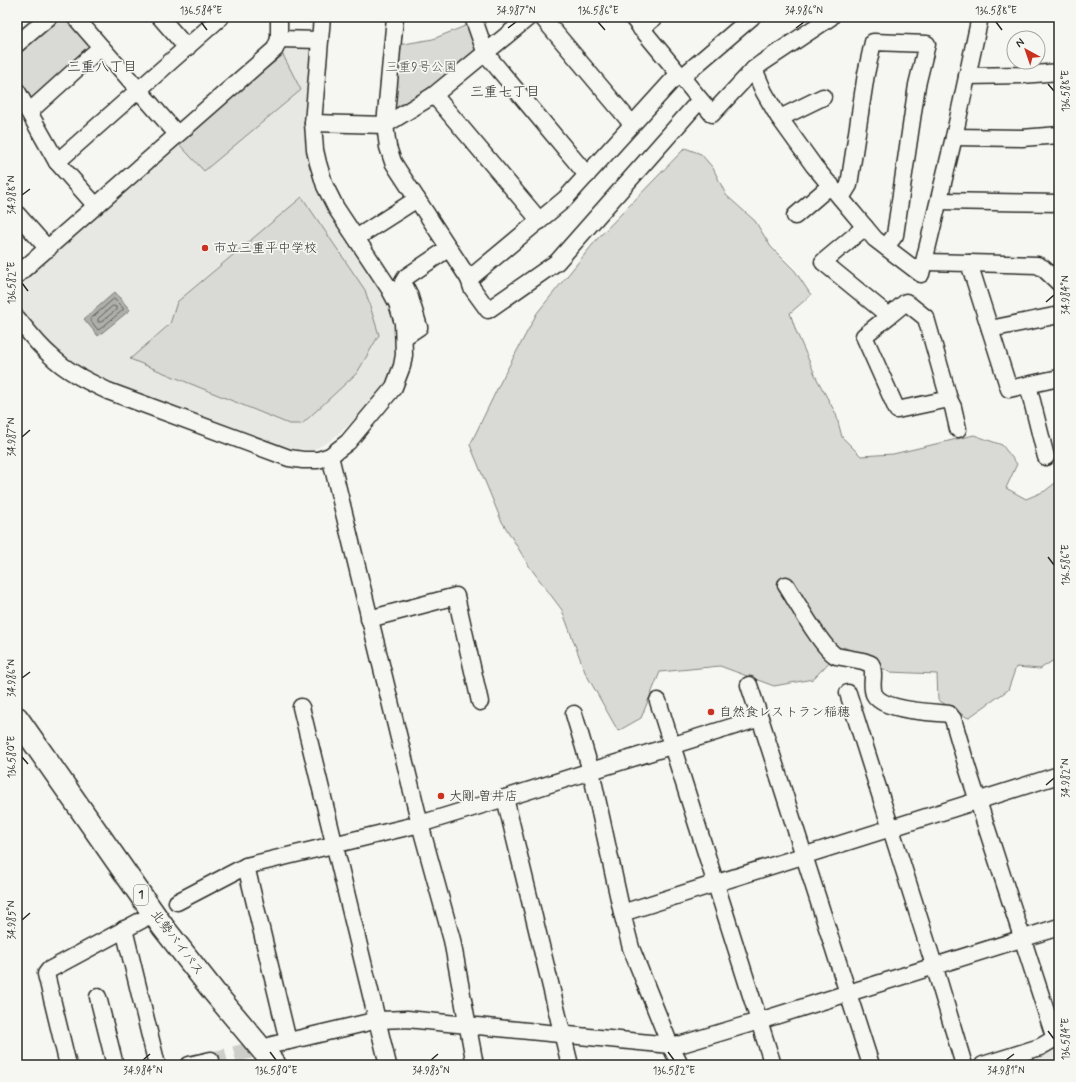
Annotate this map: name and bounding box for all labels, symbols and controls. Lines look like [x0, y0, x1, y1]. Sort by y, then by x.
text: 136.584°E [180, 4, 222, 18]
text: 34.987°N [497, 4, 536, 18]
text: 136.586°E [577, 4, 619, 18]
text: 34.986°N [785, 4, 823, 18]
text: 136.588°E [975, 4, 1017, 18]
north arrow [1006, 30, 1046, 70]
text: N [1013, 35, 1028, 51]
district label: 三重八丁目 [67, 58, 137, 76]
park label: 三重9号公園 [385, 59, 457, 76]
text: 136.588°E [1059, 70, 1073, 112]
district label: 三重七丁目 [470, 83, 540, 101]
text: 34.988°N [5, 175, 19, 214]
place label: 市立三重平中学校 [213, 240, 317, 257]
marker: 市立三重平中学校 [200, 243, 210, 253]
text: 136.582°E [5, 262, 19, 304]
text: 34.984°N [1059, 275, 1073, 315]
text: 34.987°N [5, 417, 19, 456]
text: 136.586°E [1059, 544, 1073, 586]
text: 34.986°N [5, 659, 19, 697]
place label: 自然食レストラン稲穂 [719, 704, 850, 721]
marker: 自然食レストラン稲穂 [706, 707, 716, 717]
text: 136.580°E [5, 736, 19, 778]
text: 34.982°N [1059, 758, 1073, 798]
place label: 大剛 曽井店 [449, 788, 518, 805]
marker: 大剛 曽井店 [436, 791, 446, 801]
road number: 1 [134, 885, 148, 905]
text: 34.985°N [5, 900, 19, 939]
street label: 北勢バイパス [147, 907, 207, 979]
text: 136.584°E [1059, 1018, 1073, 1060]
text: 34.984°N [123, 1064, 163, 1078]
text: 136.580°E [255, 1064, 297, 1078]
text: 34.983°N [412, 1064, 450, 1078]
text: 136.582°E [653, 1064, 695, 1078]
text: 34.981°N [987, 1064, 1025, 1078]

